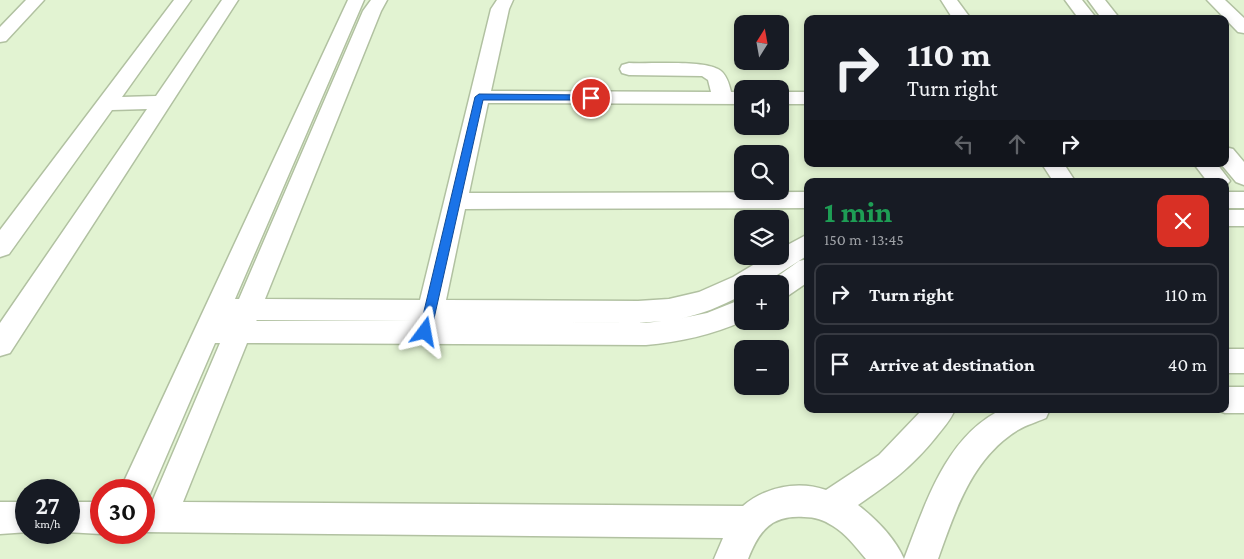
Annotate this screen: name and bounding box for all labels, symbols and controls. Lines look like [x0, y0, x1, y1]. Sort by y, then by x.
north arrow [734, 15, 789, 70]
map controls [734, 15, 789, 395]
icon: right [824, 35, 889, 100]
text: 110 m [907, 35, 991, 74]
text: Turn right [907, 76, 998, 101]
pin [570, 77, 612, 119]
button: sound [734, 80, 789, 135]
icon: arrive [577, 84, 605, 112]
icon: left [950, 130, 978, 158]
icon: ahead [1003, 130, 1031, 158]
icon: right [1056, 130, 1084, 158]
button: search [734, 145, 789, 200]
text: 1 min [824, 195, 892, 228]
button: close [1157, 195, 1209, 247]
button: layers [734, 210, 789, 265]
text: 150 m · 13:45 [824, 231, 904, 248]
button: + [734, 275, 789, 330]
icon: right [826, 280, 854, 308]
text: Turn right [869, 284, 954, 305]
text: 110 m [1165, 284, 1207, 305]
position arrow [398, 305, 450, 357]
button: − [734, 340, 789, 395]
icon: arrive [826, 350, 854, 378]
text: Arrive at destination [869, 354, 1035, 375]
text: 40 m [1168, 354, 1207, 375]
speed limit sign: 30 [90, 479, 155, 544]
text: 27 [35, 492, 60, 519]
text: km/h [35, 517, 60, 531]

